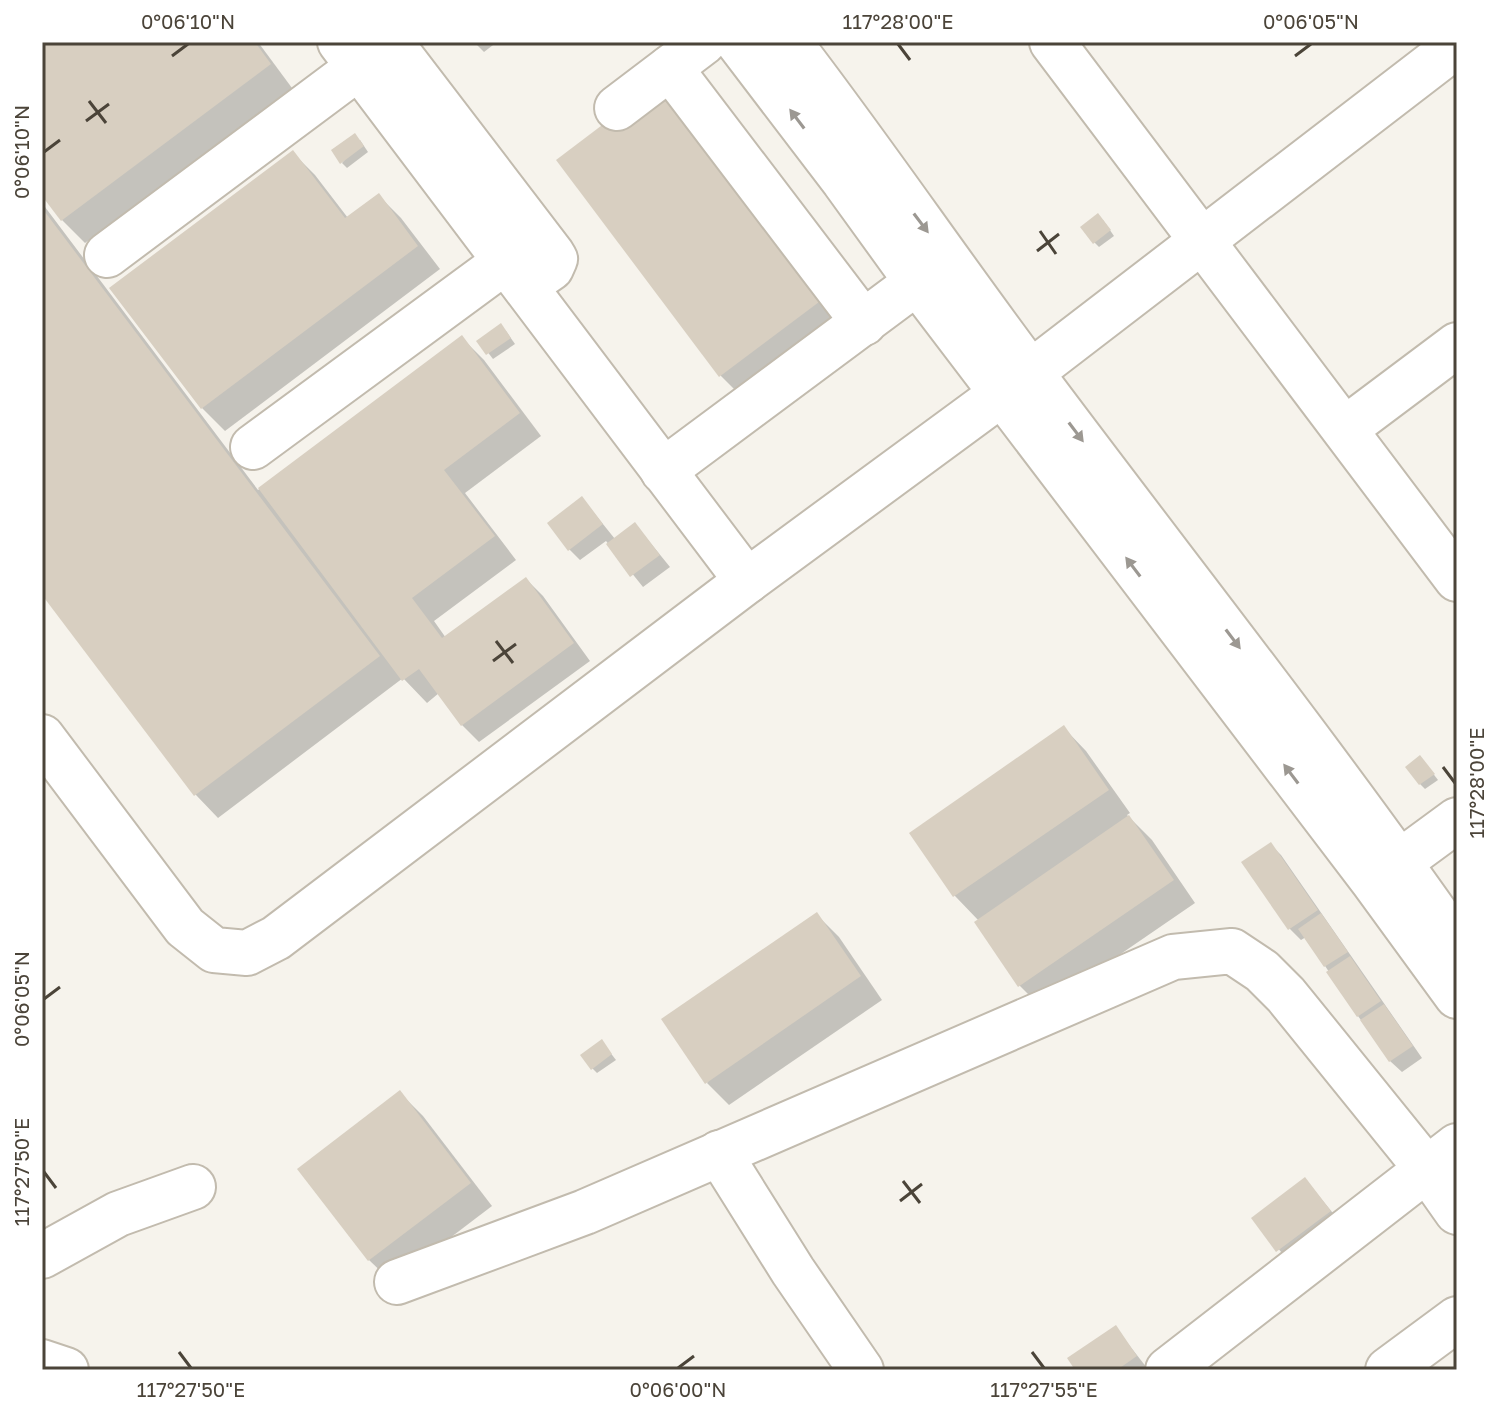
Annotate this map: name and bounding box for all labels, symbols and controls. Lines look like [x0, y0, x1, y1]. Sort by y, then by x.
text: 0°06'10"N [141, 9, 235, 33]
text: 117°28'00"E [843, 9, 953, 33]
text: 0°06'05"N [1263, 9, 1359, 33]
text: 0°06'10"N [9, 105, 33, 199]
one-way arrow [790, 109, 806, 129]
one-way arrow [913, 213, 929, 233]
one-way arrow [1067, 422, 1083, 442]
one-way arrow [1126, 557, 1142, 577]
one-way arrow [1225, 629, 1241, 649]
text: 117°28'00"E [1464, 728, 1488, 838]
one-way arrow [1283, 764, 1299, 784]
text: 0°06'05"N [9, 951, 33, 1047]
text: 117°27'50"E [9, 1118, 33, 1226]
text: 117°27'50"E [137, 1377, 245, 1401]
text: 0°06'00"N [630, 1377, 726, 1401]
text: 117°27'55"E [990, 1377, 1098, 1401]

